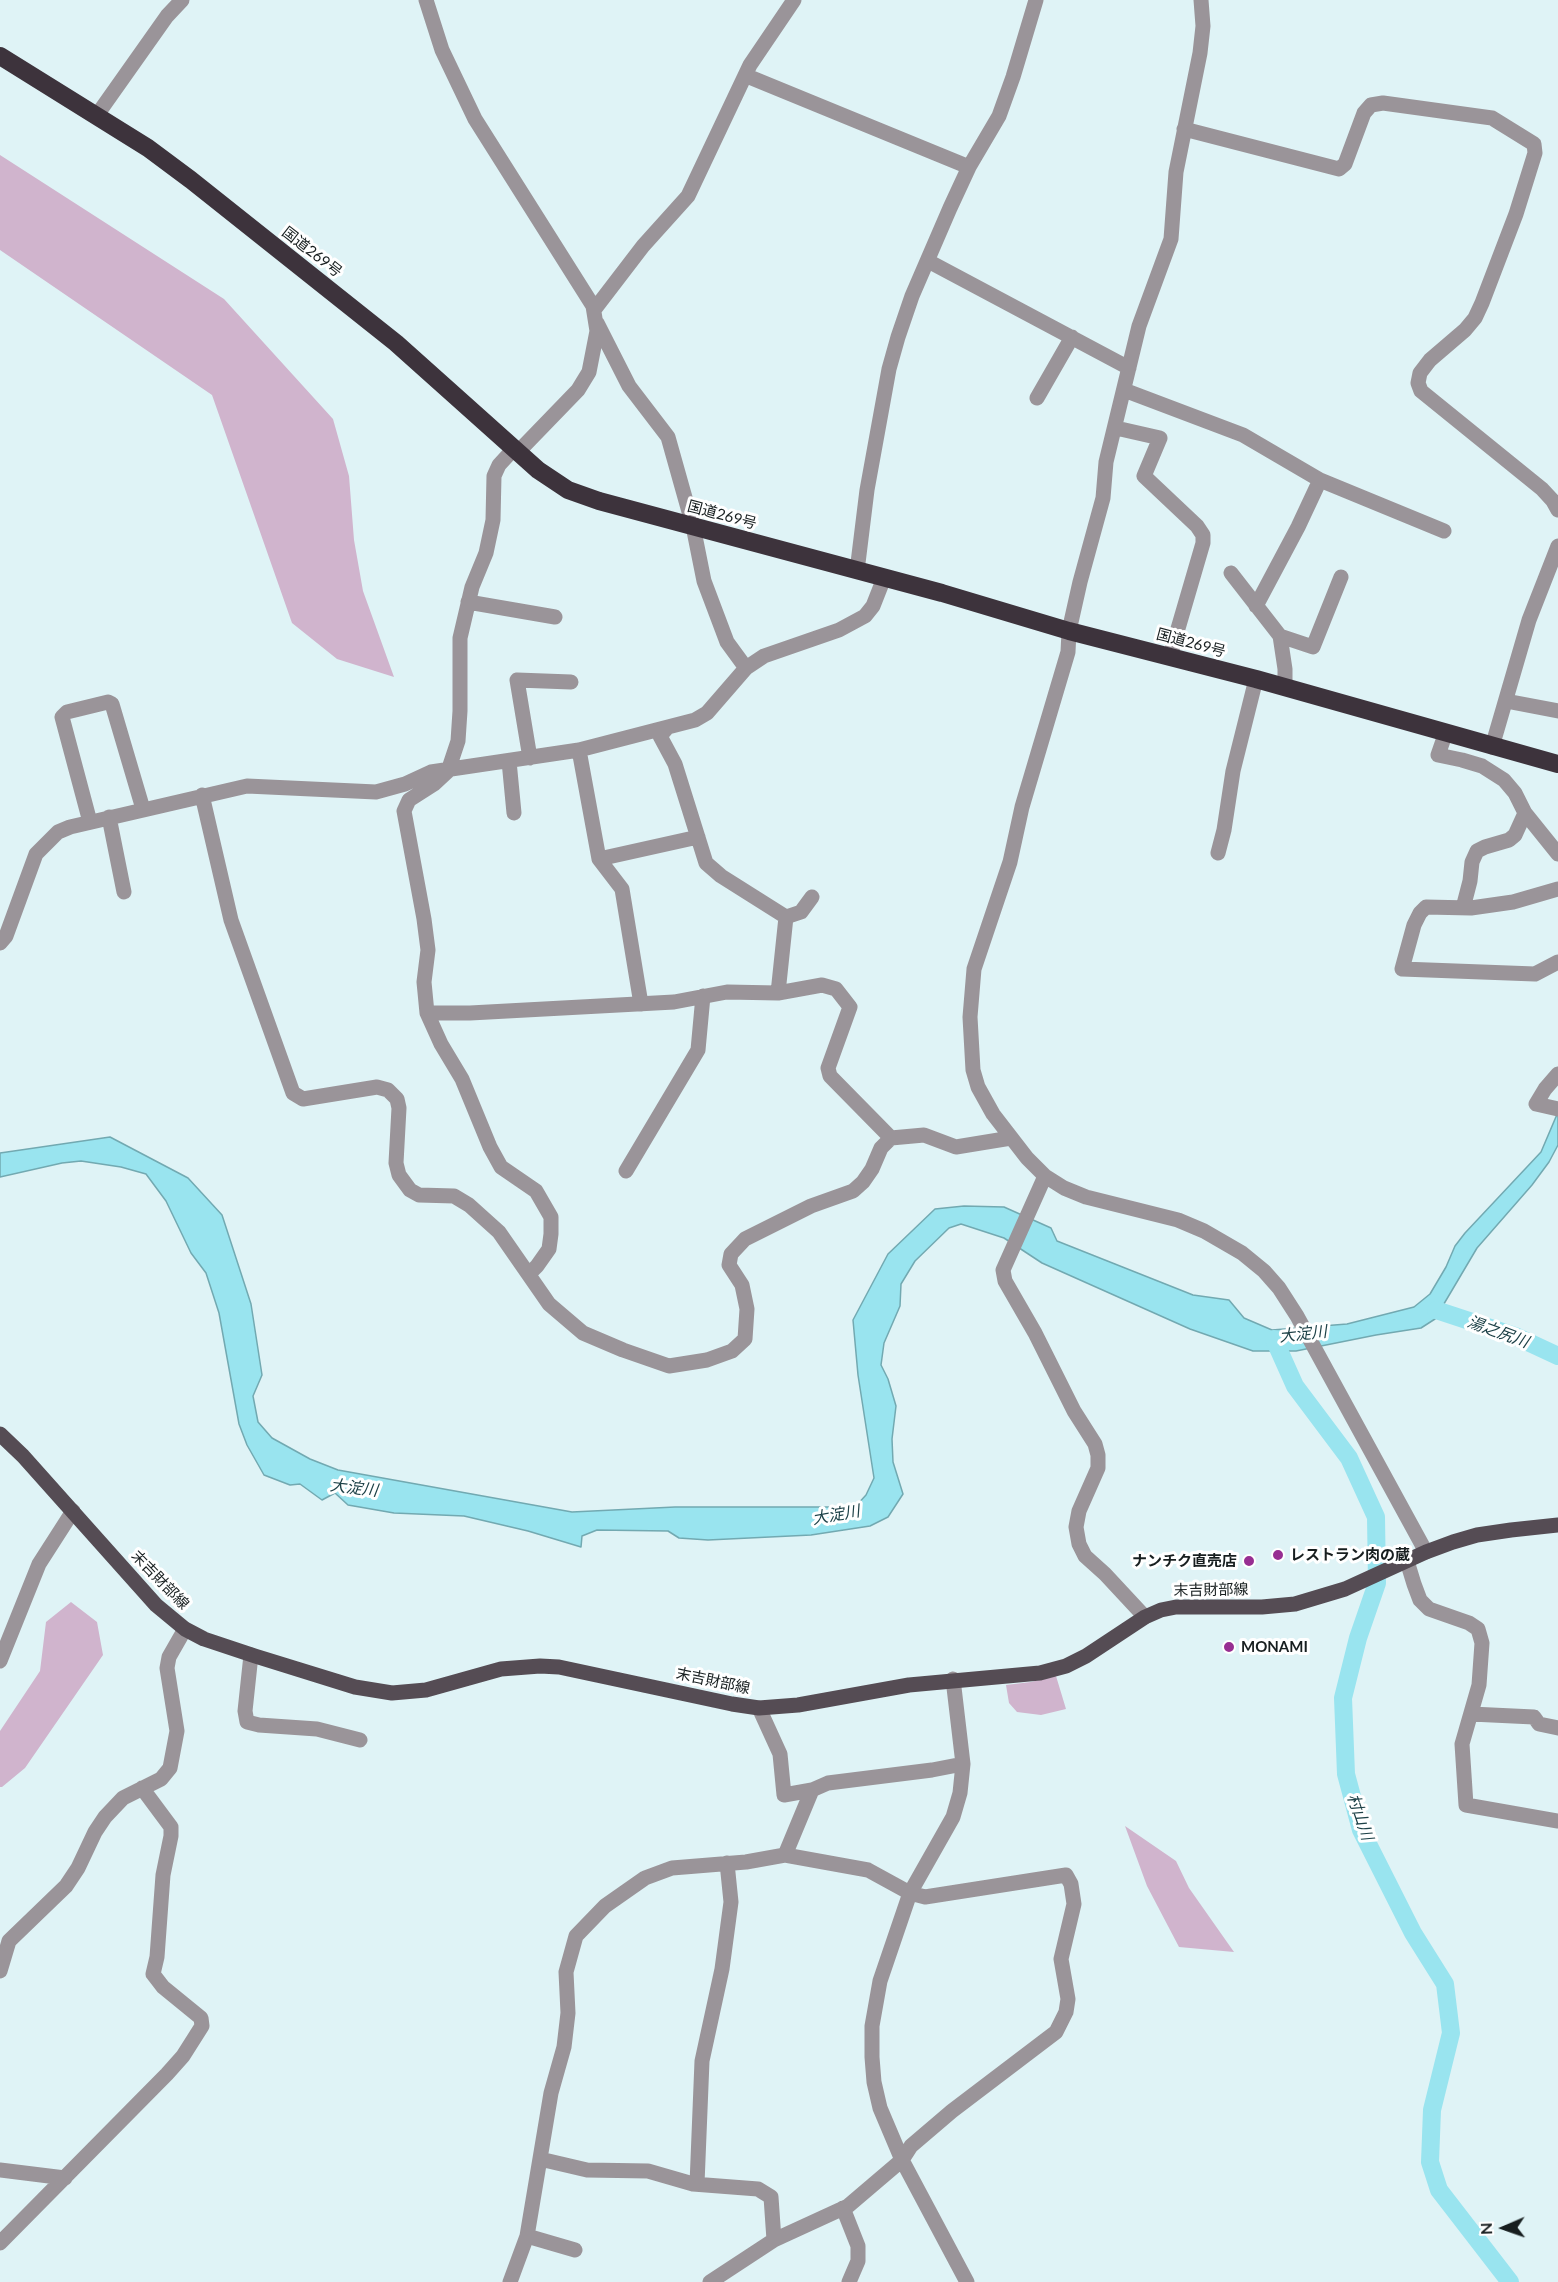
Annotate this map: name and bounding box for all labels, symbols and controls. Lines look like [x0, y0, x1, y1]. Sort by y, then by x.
street label: 国道269号 [278, 223, 346, 281]
street label: 国道269号 [685, 497, 759, 533]
street label: 国道269号 [1154, 625, 1228, 661]
water label: 湯之尻川 [1465, 1312, 1531, 1352]
water label: 大淀川 [1278, 1322, 1328, 1346]
water label: 大淀川 [329, 1476, 379, 1500]
water label: 大淀川 [811, 1501, 861, 1529]
place label: レストラン肉の蔵 [1290, 1546, 1410, 1564]
street label: 末吉財部線 [127, 1547, 193, 1613]
marker: レストラン肉の蔵 [1271, 1548, 1285, 1562]
place label: ナンチク直売店 [1132, 1552, 1237, 1570]
marker: ナンチク直売店 [1242, 1554, 1256, 1568]
street label: 末吉財部線 [1173, 1580, 1249, 1600]
place label: MONAMI [1241, 1638, 1308, 1656]
marker: MONAMI [1222, 1640, 1236, 1654]
street label: 末吉財部線 [674, 1664, 752, 1698]
water label: 村山川 [1343, 1791, 1377, 1843]
north arrow [1474, 2198, 1534, 2258]
text: N [1476, 2222, 1495, 2235]

